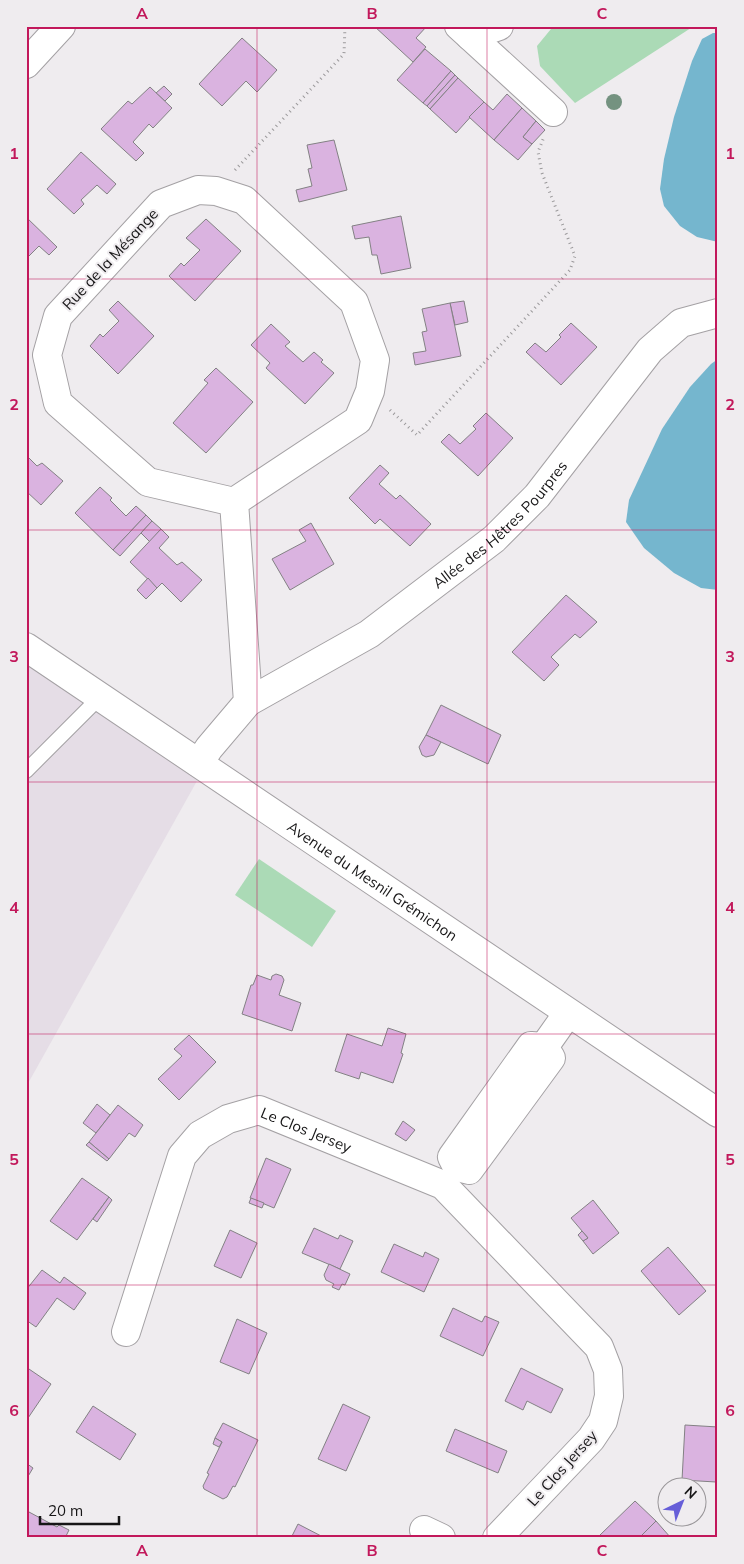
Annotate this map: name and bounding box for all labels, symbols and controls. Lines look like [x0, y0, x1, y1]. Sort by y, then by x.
text: A [136, 3, 148, 23]
text: B [366, 3, 378, 23]
text: C [597, 3, 608, 23]
text: 1 [9, 143, 19, 163]
text: 1 [725, 143, 735, 163]
street label: Rue de la Mésange [58, 204, 162, 314]
text: 2 [9, 394, 19, 414]
text: 2 [725, 394, 735, 414]
street label: Allée des Hêtres Pourpres [428, 456, 571, 592]
text: 3 [9, 646, 19, 666]
text: 3 [725, 646, 735, 666]
street label: Avenue du Mesnil Grémichon [284, 816, 461, 945]
text: 4 [9, 897, 19, 917]
text: 4 [725, 897, 735, 917]
street label: Le Clos Jersey [258, 1102, 354, 1156]
text: 5 [9, 1149, 19, 1169]
text: 5 [725, 1149, 735, 1169]
text: 6 [9, 1400, 19, 1420]
text: 6 [725, 1400, 735, 1420]
street label: Le Clos Jersey [523, 1426, 601, 1510]
north arrow [656, 1476, 706, 1526]
text: N [681, 1482, 701, 1503]
scale bar [40, 1494, 119, 1526]
text: 20 m [48, 1501, 83, 1520]
text: A [136, 1540, 148, 1560]
text: B [366, 1540, 378, 1560]
text: C [597, 1540, 608, 1560]

